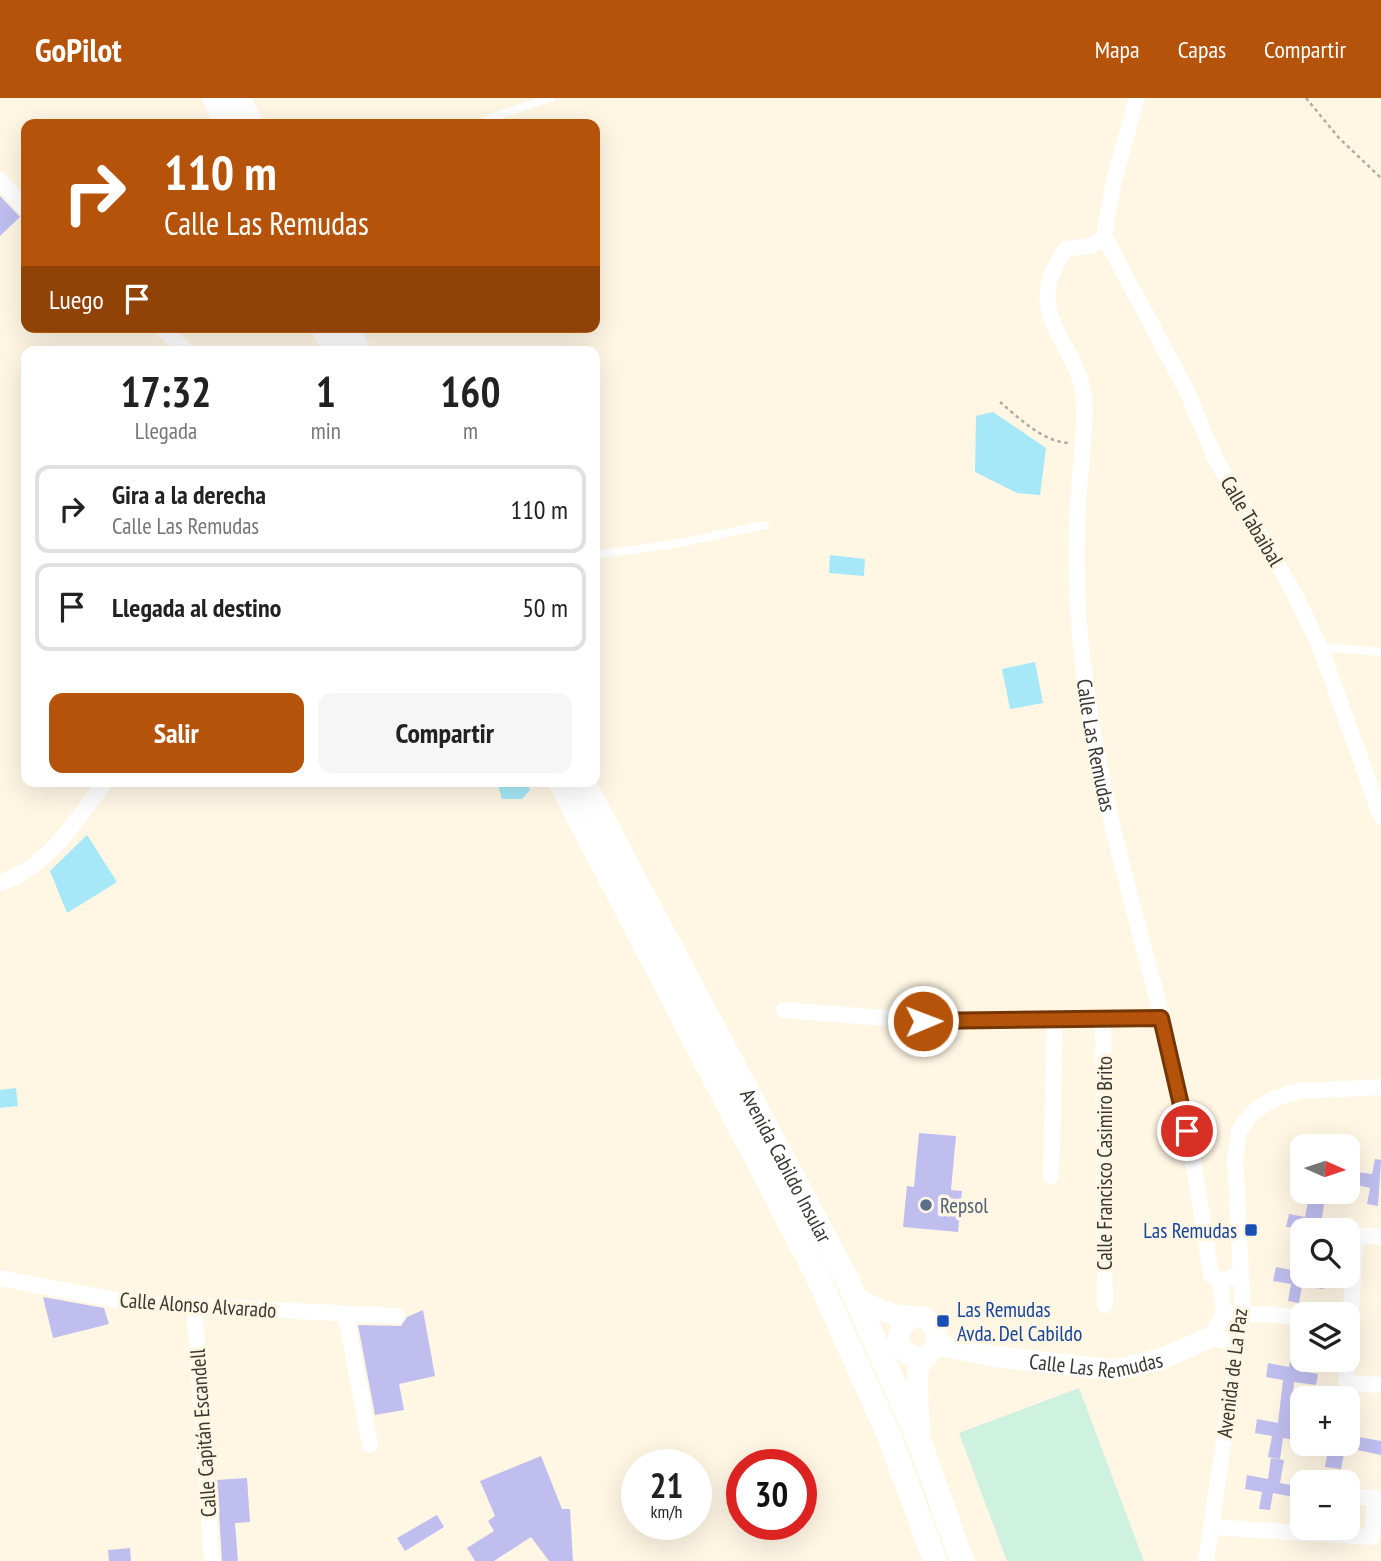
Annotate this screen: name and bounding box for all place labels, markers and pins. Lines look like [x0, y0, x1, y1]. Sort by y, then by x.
pin [1157, 1101, 1217, 1161]
place label: Repsol [940, 1192, 988, 1219]
marker: Repsol [918, 1197, 934, 1213]
place label: Las Remudas [1143, 1217, 1237, 1244]
marker: Las Remudas [1243, 1222, 1259, 1238]
place label: Las Remudas Avda. Del Cabildo [957, 1296, 1082, 1347]
marker: Las Remudas Avda. Del Cabildo [935, 1313, 951, 1329]

